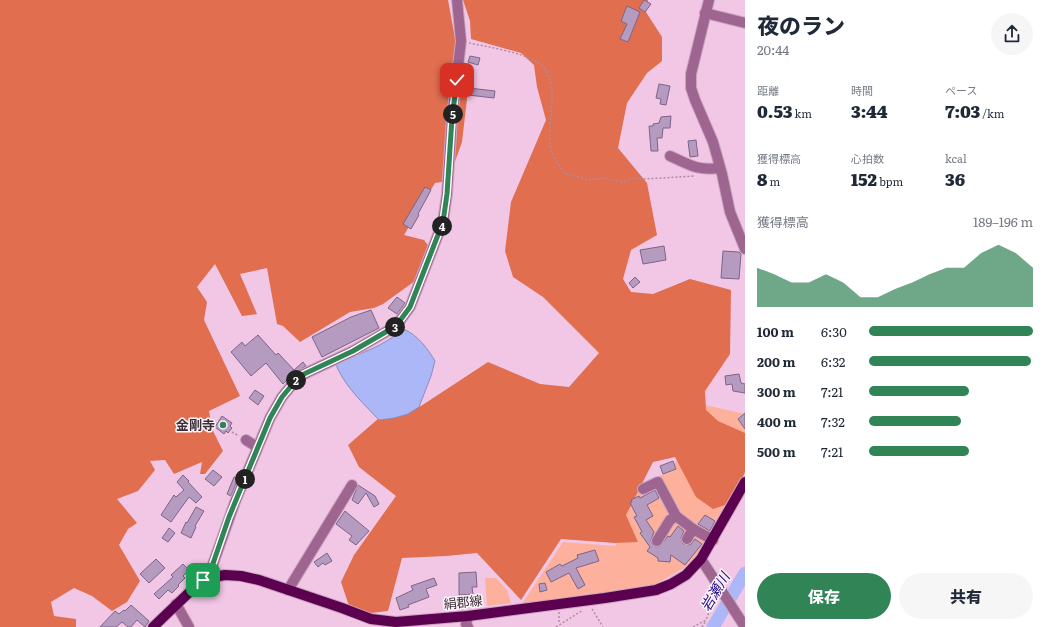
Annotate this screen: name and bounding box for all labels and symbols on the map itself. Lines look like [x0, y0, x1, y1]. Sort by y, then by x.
pin [440, 63, 474, 97]
pin: 5 [443, 104, 463, 124]
pin: 4 [432, 216, 452, 236]
pin: 3 [385, 317, 405, 337]
pin: 2 [286, 370, 306, 390]
place label: 金剛寺 [176, 415, 215, 434]
marker: 金剛寺 [218, 420, 228, 430]
pin: 1 [235, 469, 255, 489]
pin [186, 563, 220, 597]
water label: 岩瀬川 [695, 567, 735, 615]
street label: 絹郡線 [443, 590, 483, 613]

